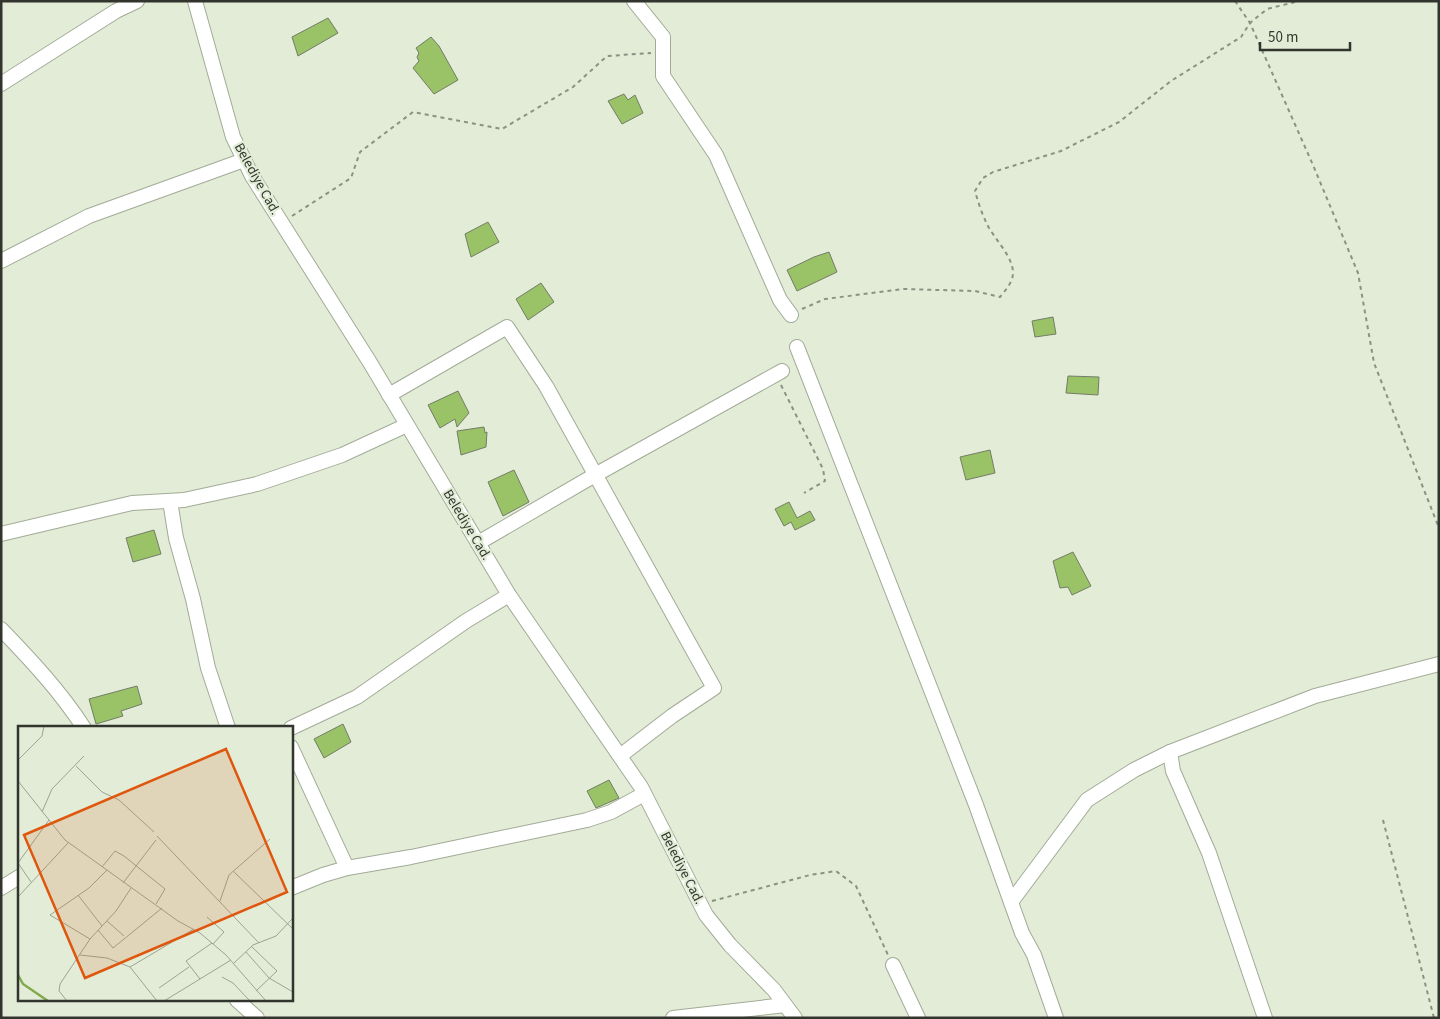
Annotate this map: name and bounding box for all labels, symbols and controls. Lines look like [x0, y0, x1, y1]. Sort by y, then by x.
scale bar [1260, 20, 1350, 52]
text: 50 m [1268, 27, 1298, 48]
street label: Belediye Cad. [229, 139, 285, 219]
street label: Belediye Cad. [438, 486, 496, 564]
inset map [18, 726, 292, 1002]
street label: Belediye Cad. [655, 828, 709, 908]

